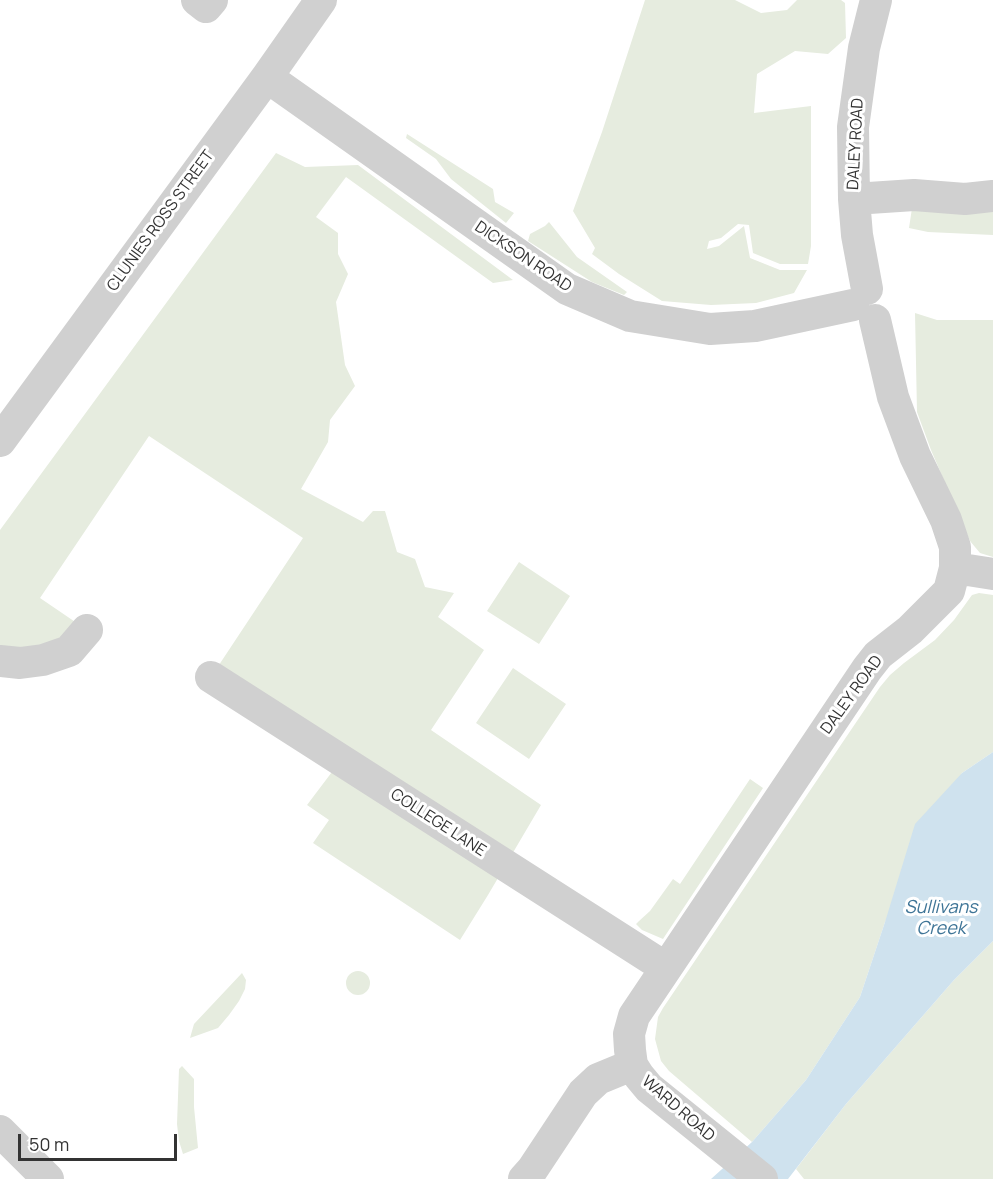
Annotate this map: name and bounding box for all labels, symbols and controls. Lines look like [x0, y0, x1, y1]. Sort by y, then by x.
street label: DALEY ROAD [844, 97, 868, 191]
street label: CLUNIES ROSS STREET [103, 147, 219, 295]
street label: DICKSON ROAD [471, 218, 575, 296]
street label: DALEY ROAD [817, 652, 887, 738]
street label: COLLEGE LANE [387, 785, 489, 861]
water label: Sullivans Creek [904, 897, 978, 940]
street label: WARD ROAD [638, 1072, 718, 1146]
scale bar [21, 1122, 180, 1160]
text: 50 m [29, 1132, 69, 1156]

